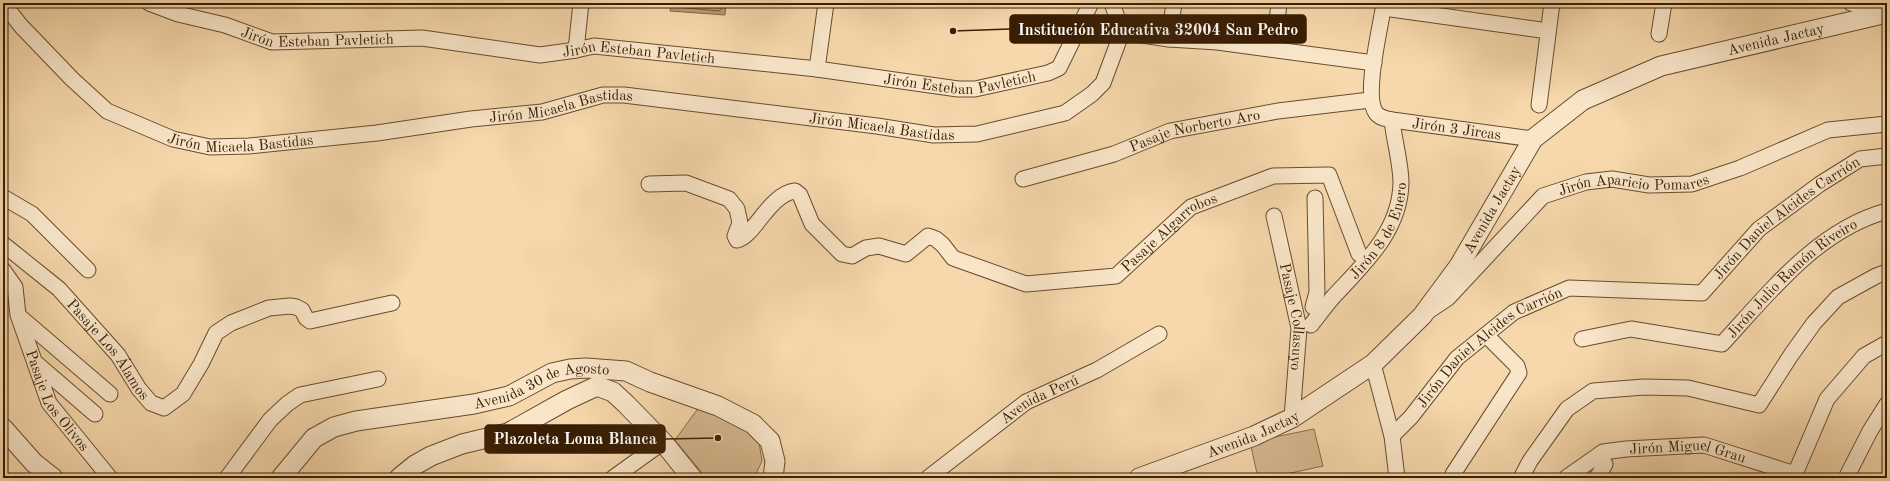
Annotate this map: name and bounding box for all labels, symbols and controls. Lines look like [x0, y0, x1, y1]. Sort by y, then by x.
callout: Institución Educativa 32004 San Pedro [1010, 15, 1306, 43]
street label: Avenida Jactay [1726, 22, 1826, 59]
text: Institución Educativa 32004 San Pedro [1018, 23, 1298, 39]
street label: Jirón Esteban Pavletich [239, 25, 394, 51]
street label: Jirón Esteban Pavletich [561, 40, 716, 67]
street label: Jirón Esteban Pavletich [883, 70, 1038, 98]
street label: Jirón Micaela Bastidas [489, 89, 634, 126]
street label: Pasaje Norberto Aro [1128, 108, 1262, 156]
street label: Jirón Micaela Bastidas [808, 112, 955, 144]
street label: Jirón 3 Jircas [1411, 117, 1502, 144]
street label: Jirón Micaela Bastidas [165, 131, 314, 156]
street label: Jirón Daniel Alcides Carrión [1712, 155, 1863, 283]
street label: Avenida Jactay [1462, 164, 1525, 257]
street label: Jirón Aparicio Pomares [1557, 173, 1712, 199]
street label: Jirón 8 de Enero [1348, 182, 1410, 283]
street label: Pasaje Algarrobos [1119, 192, 1220, 276]
street label: Jirón Julio Ramón Riveiro [1725, 217, 1860, 342]
street label: Pasaje Collasuyo [1276, 262, 1305, 371]
street label: Jirón Daniel Alcides Carrión [1415, 286, 1565, 411]
street label: Pasaje Los Álamos [63, 297, 151, 404]
street label: Pasaje Los Olivos [22, 348, 91, 455]
street label: Avenida 30 de Agosto [472, 362, 610, 413]
street label: Avenida Perú [998, 373, 1081, 428]
street label: Avenida Jactay [1205, 409, 1303, 462]
callout: Plazoleta Loma Blanca [485, 425, 665, 453]
text: Plazoleta Loma Blanca [493, 432, 657, 448]
street label: Jirón Miguel Grau [1629, 439, 1747, 467]

